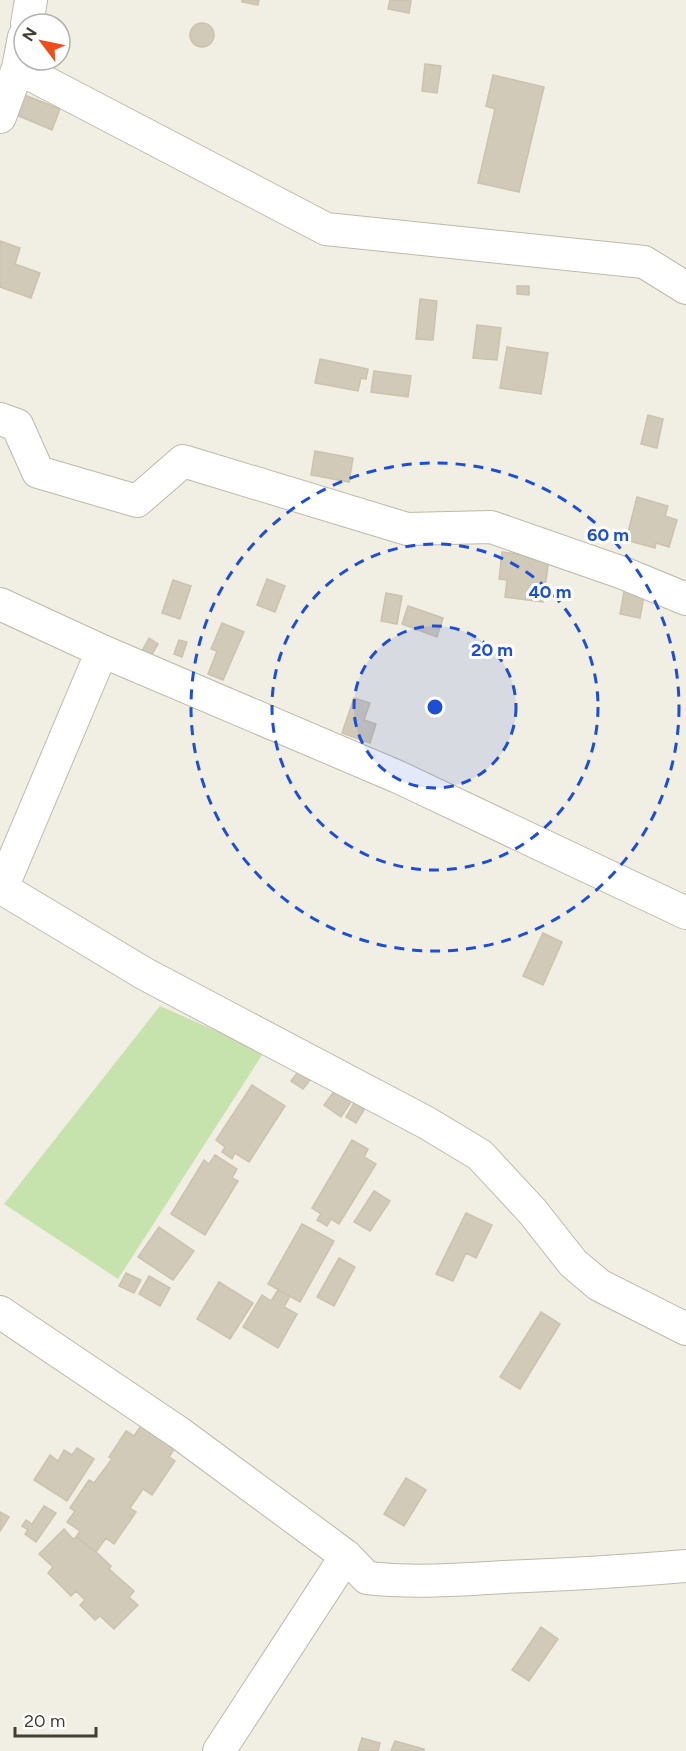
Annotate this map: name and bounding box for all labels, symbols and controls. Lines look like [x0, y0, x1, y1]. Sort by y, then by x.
north arrow [12, 12, 72, 72]
text: N [18, 24, 41, 45]
text: 60 m [587, 524, 629, 546]
text: 40 m [528, 581, 572, 603]
text: 20 m [471, 639, 513, 661]
centre of rings [425, 697, 445, 717]
scale bar [15, 1700, 96, 1738]
text: 20 m [24, 1710, 65, 1732]

